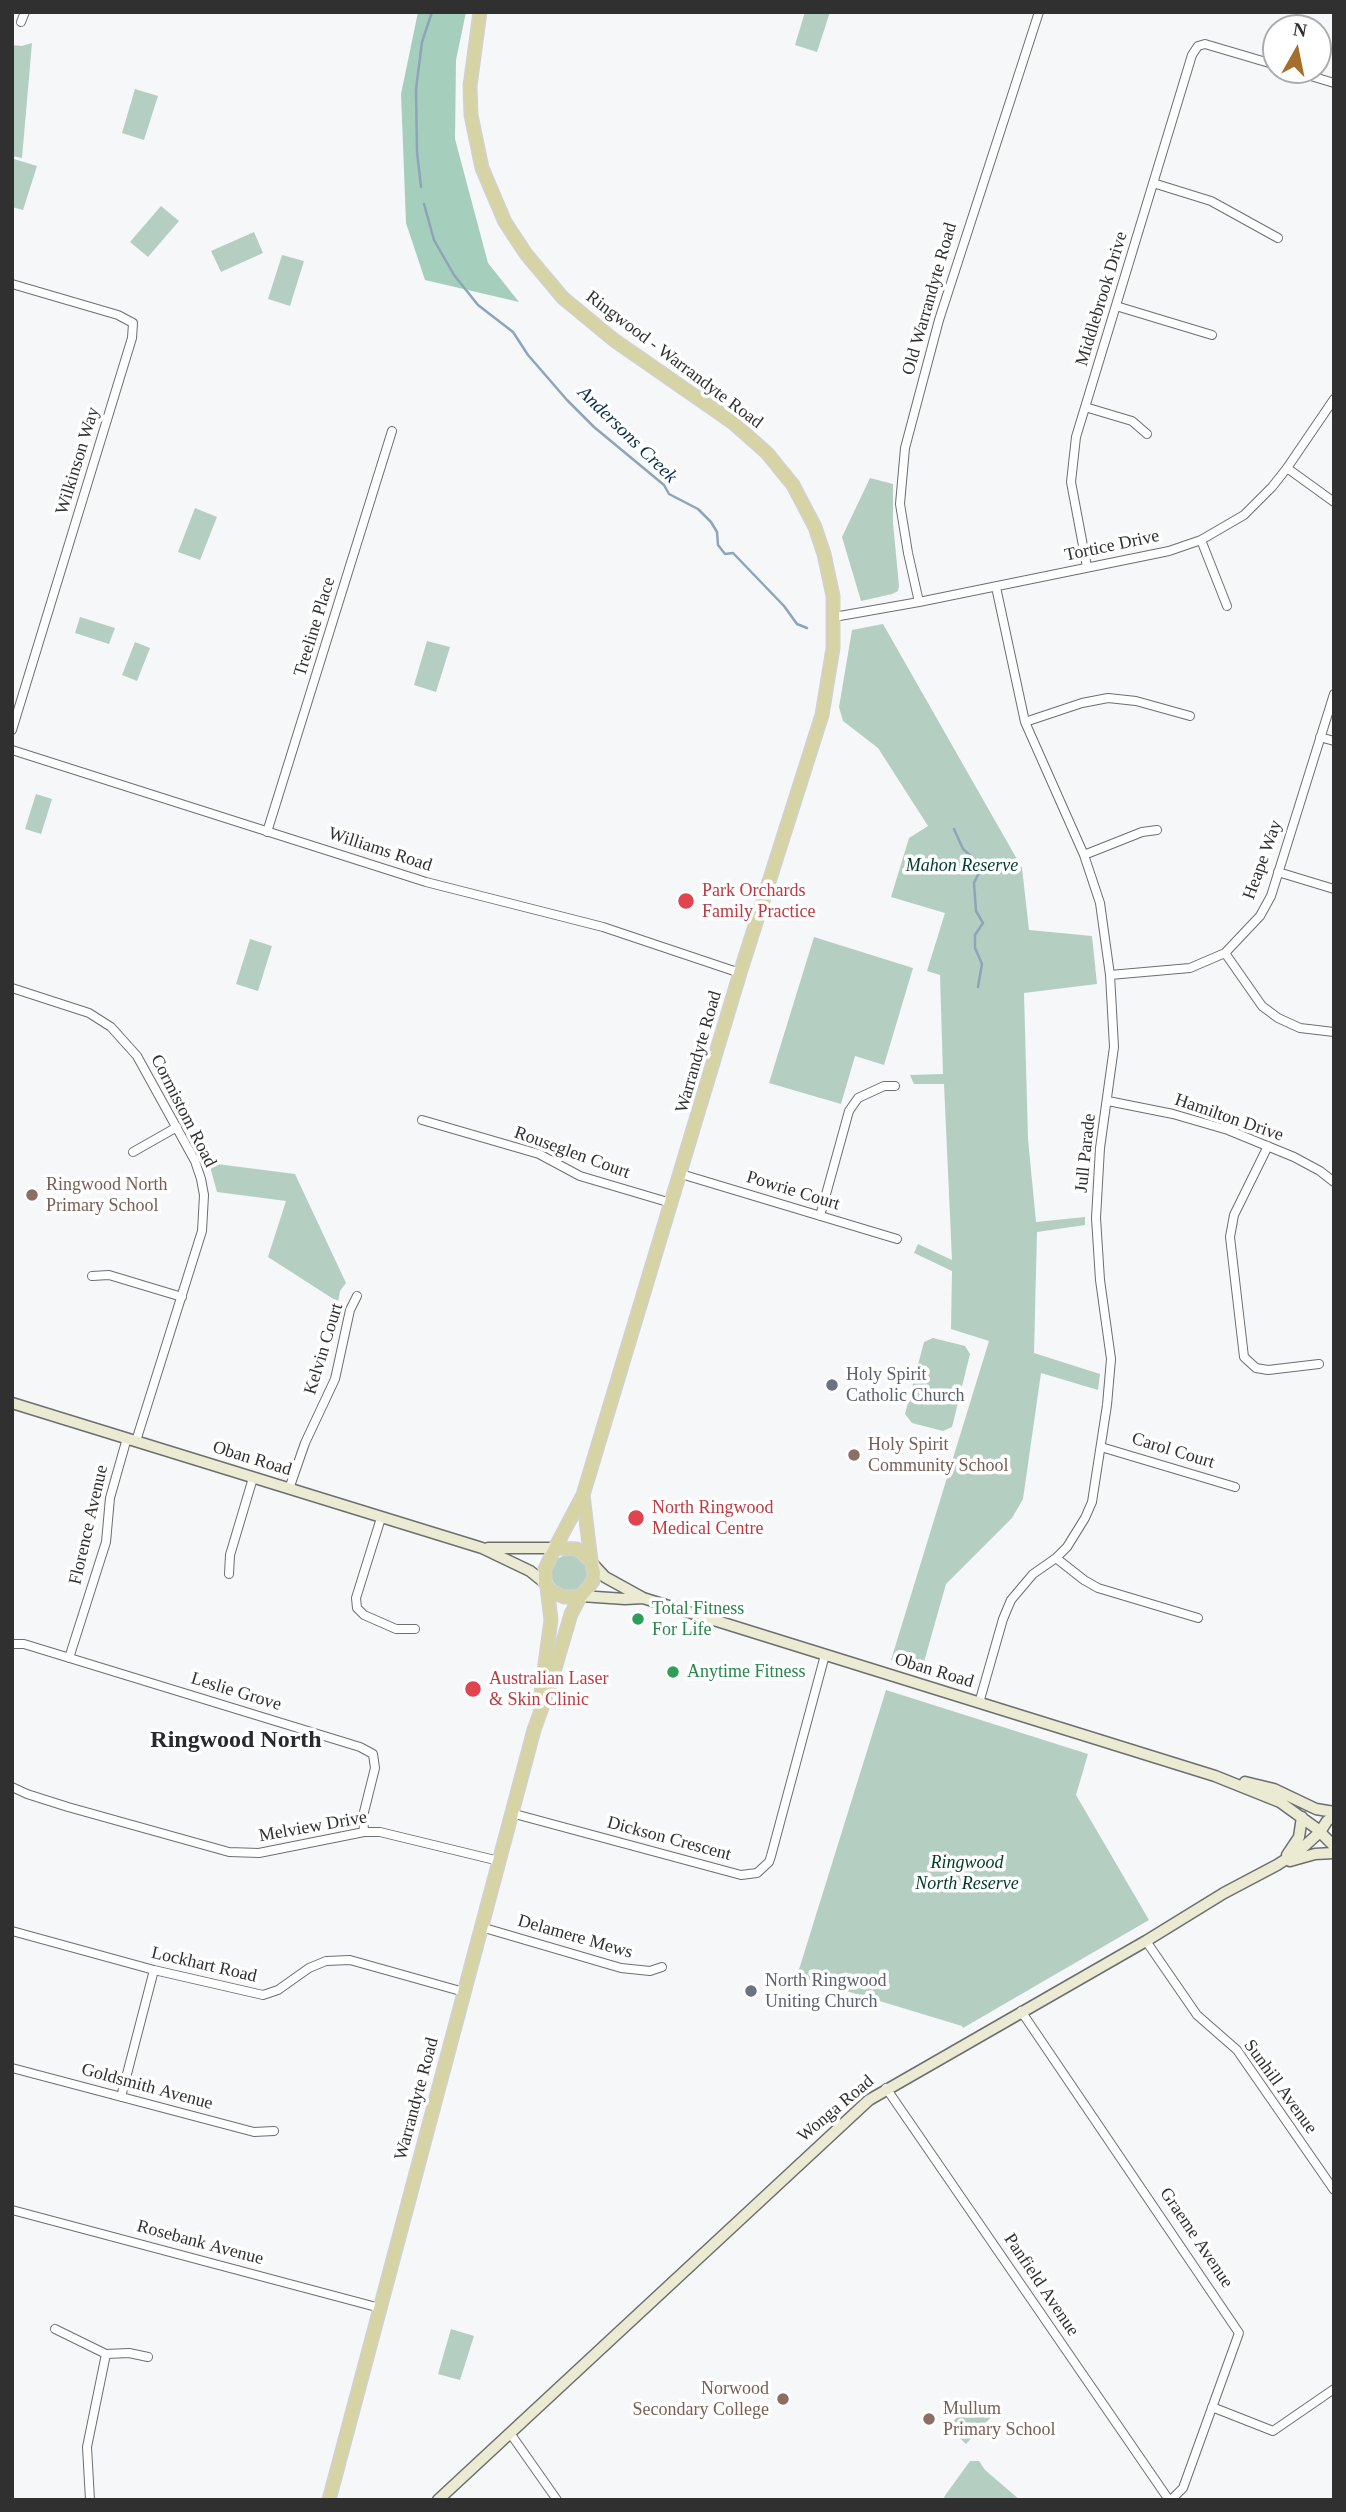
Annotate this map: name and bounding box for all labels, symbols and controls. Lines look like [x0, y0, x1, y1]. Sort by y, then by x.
north arrow [1262, 14, 1332, 84]
text: N [1292, 18, 1308, 41]
street label: Old Warrandyte Road [898, 220, 962, 378]
street label: Middlebrook Drive [1071, 229, 1133, 369]
street label: Ringwood - Warrandyte Road [581, 286, 767, 434]
water label: Andersons Creek [572, 382, 682, 488]
street label: Wilkinson Way [51, 405, 105, 517]
street label: Tortice Drive [1063, 525, 1161, 567]
street label: Treeline Place [290, 575, 340, 679]
street label: Heape Way [1239, 817, 1287, 903]
street label: Williams Road [325, 823, 435, 877]
park label: Mahon Reserve [906, 855, 1018, 877]
place label: Park Orchards Family Practice [702, 880, 815, 922]
marker: Park Orchards Family Practice [676, 891, 696, 911]
street label: Warrandyte Road [671, 988, 727, 1116]
street label: Cormistom Road [145, 1051, 221, 1171]
street label: Hamilton Drive [1172, 1089, 1286, 1147]
street label: Jull Parade [1071, 1112, 1101, 1194]
street label: Rouseglen Court [511, 1122, 633, 1184]
street label: Powrie Court [744, 1167, 842, 1215]
place label: Ringwood North Primary School [46, 1174, 168, 1216]
marker: Ringwood North Primary School [24, 1187, 40, 1203]
street label: Kelvin Court [300, 1301, 348, 1397]
place label: Holy Spirit Catholic Church [846, 1364, 964, 1406]
marker: Holy Spirit Catholic Church [824, 1377, 840, 1393]
street label: Carol Court [1129, 1428, 1217, 1474]
place label: Holy Spirit Community School [868, 1434, 1009, 1476]
street label: Oban Road [210, 1437, 294, 1481]
marker: Holy Spirit Community School [846, 1447, 862, 1463]
street label: Florence Avenue [65, 1463, 113, 1587]
place label: North Ringwood Medical Centre [652, 1497, 774, 1540]
marker: North Ringwood Medical Centre [626, 1508, 646, 1528]
place label: Total Fitness For Life [652, 1598, 744, 1640]
marker: Total Fitness For Life [630, 1611, 646, 1627]
street label: Oban Road [892, 1649, 976, 1693]
place label: Anytime Fitness [687, 1661, 806, 1683]
marker: Anytime Fitness [665, 1664, 681, 1680]
street label: Leslie Grove [188, 1668, 284, 1716]
place label: Australian Laser & Skin Clinic [489, 1668, 608, 1710]
marker: Australian Laser & Skin Clinic [463, 1679, 483, 1699]
district label: Ringwood North [150, 1727, 322, 1755]
street label: Melview Drive [257, 1807, 369, 1847]
street label: Dickson Crescent [605, 1812, 733, 1866]
park label: Ringwood North Reserve [915, 1852, 1019, 1895]
street label: Delamere Mews [515, 1910, 635, 1964]
street label: Lockhart Road [149, 1942, 259, 1988]
place label: North Ringwood Uniting Church [765, 1970, 887, 2012]
marker: North Ringwood Uniting Church [743, 1983, 759, 1999]
street label: Warrandyte Road [390, 2035, 444, 2163]
street label: Sunhill Avenue [1239, 2036, 1321, 2138]
street label: Goldsmith Avenue [79, 2059, 215, 2115]
street label: Wonga Road [793, 2071, 879, 2147]
street label: Graeme Avenue [1155, 2184, 1237, 2292]
street label: Rosebank Avenue [134, 2216, 266, 2270]
street label: Panfield Avenue [999, 2230, 1083, 2340]
place label: Norwood Secondary College [633, 2378, 769, 2420]
marker: Norwood Secondary College [775, 2391, 791, 2407]
place label: Mullum Primary School [943, 2398, 1055, 2440]
marker: Mullum Primary School [921, 2411, 937, 2427]

